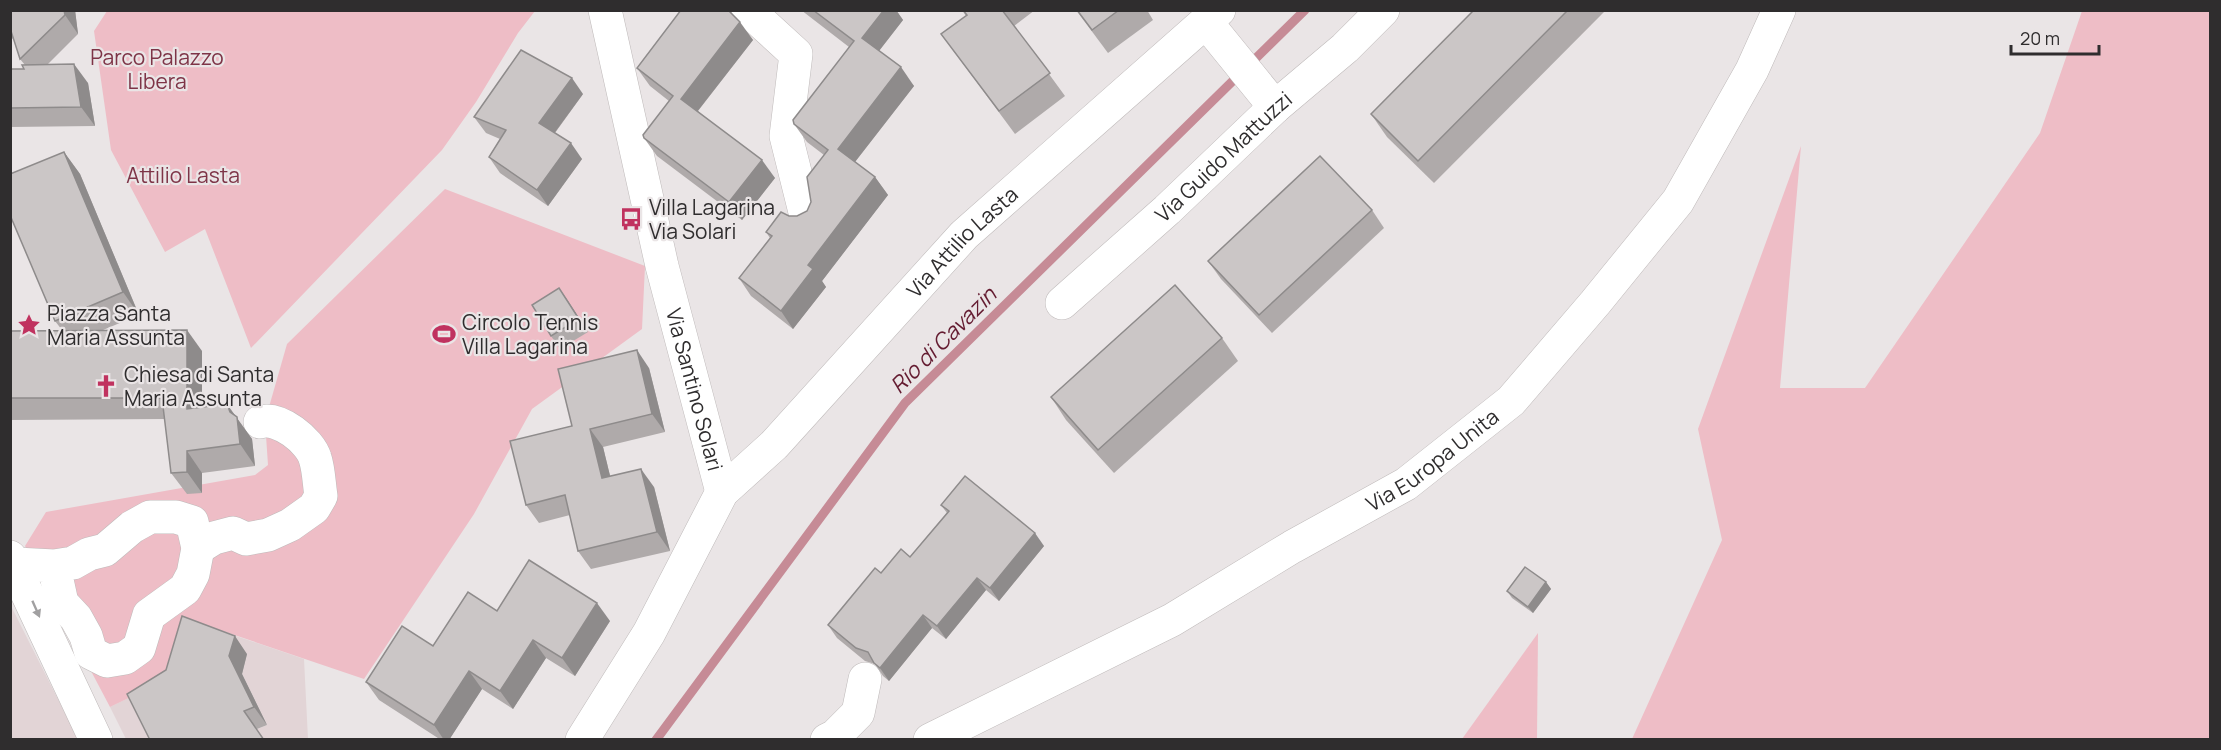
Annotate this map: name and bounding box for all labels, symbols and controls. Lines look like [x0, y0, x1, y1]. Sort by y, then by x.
scale bar [2011, 18, 2100, 56]
text: 20 m [2020, 26, 2060, 50]
park label: Parco Palazzo Libera [90, 43, 224, 95]
street label: Via Guido Mattuzzi [1149, 85, 1298, 228]
park label: Attilio Lasta [126, 161, 240, 189]
street label: Via Attilio Lasta [900, 180, 1024, 304]
place label: Villa Lagarina Via Solari [649, 193, 775, 245]
bus stop icon: Villa Lagarina Via Solari [618, 206, 644, 232]
water label: Rio di Cavazin [883, 280, 1003, 400]
place label: Piazza Santa Maria Assunta [47, 299, 185, 351]
street label: Via Santino Solari [660, 305, 730, 474]
place label: Circolo Tennis Villa Lagarina [462, 308, 598, 360]
place icon: Piazza Santa Maria Assunta [16, 312, 42, 338]
sports icon: Circolo Tennis Villa Lagarina [431, 321, 457, 347]
place label: Chiesa di Santa Maria Assunta [124, 360, 274, 412]
church icon: Chiesa di Santa Maria Assunta [93, 373, 119, 399]
street label: Via Europa Unita [1361, 402, 1504, 517]
one-way arrow [31, 601, 40, 618]

